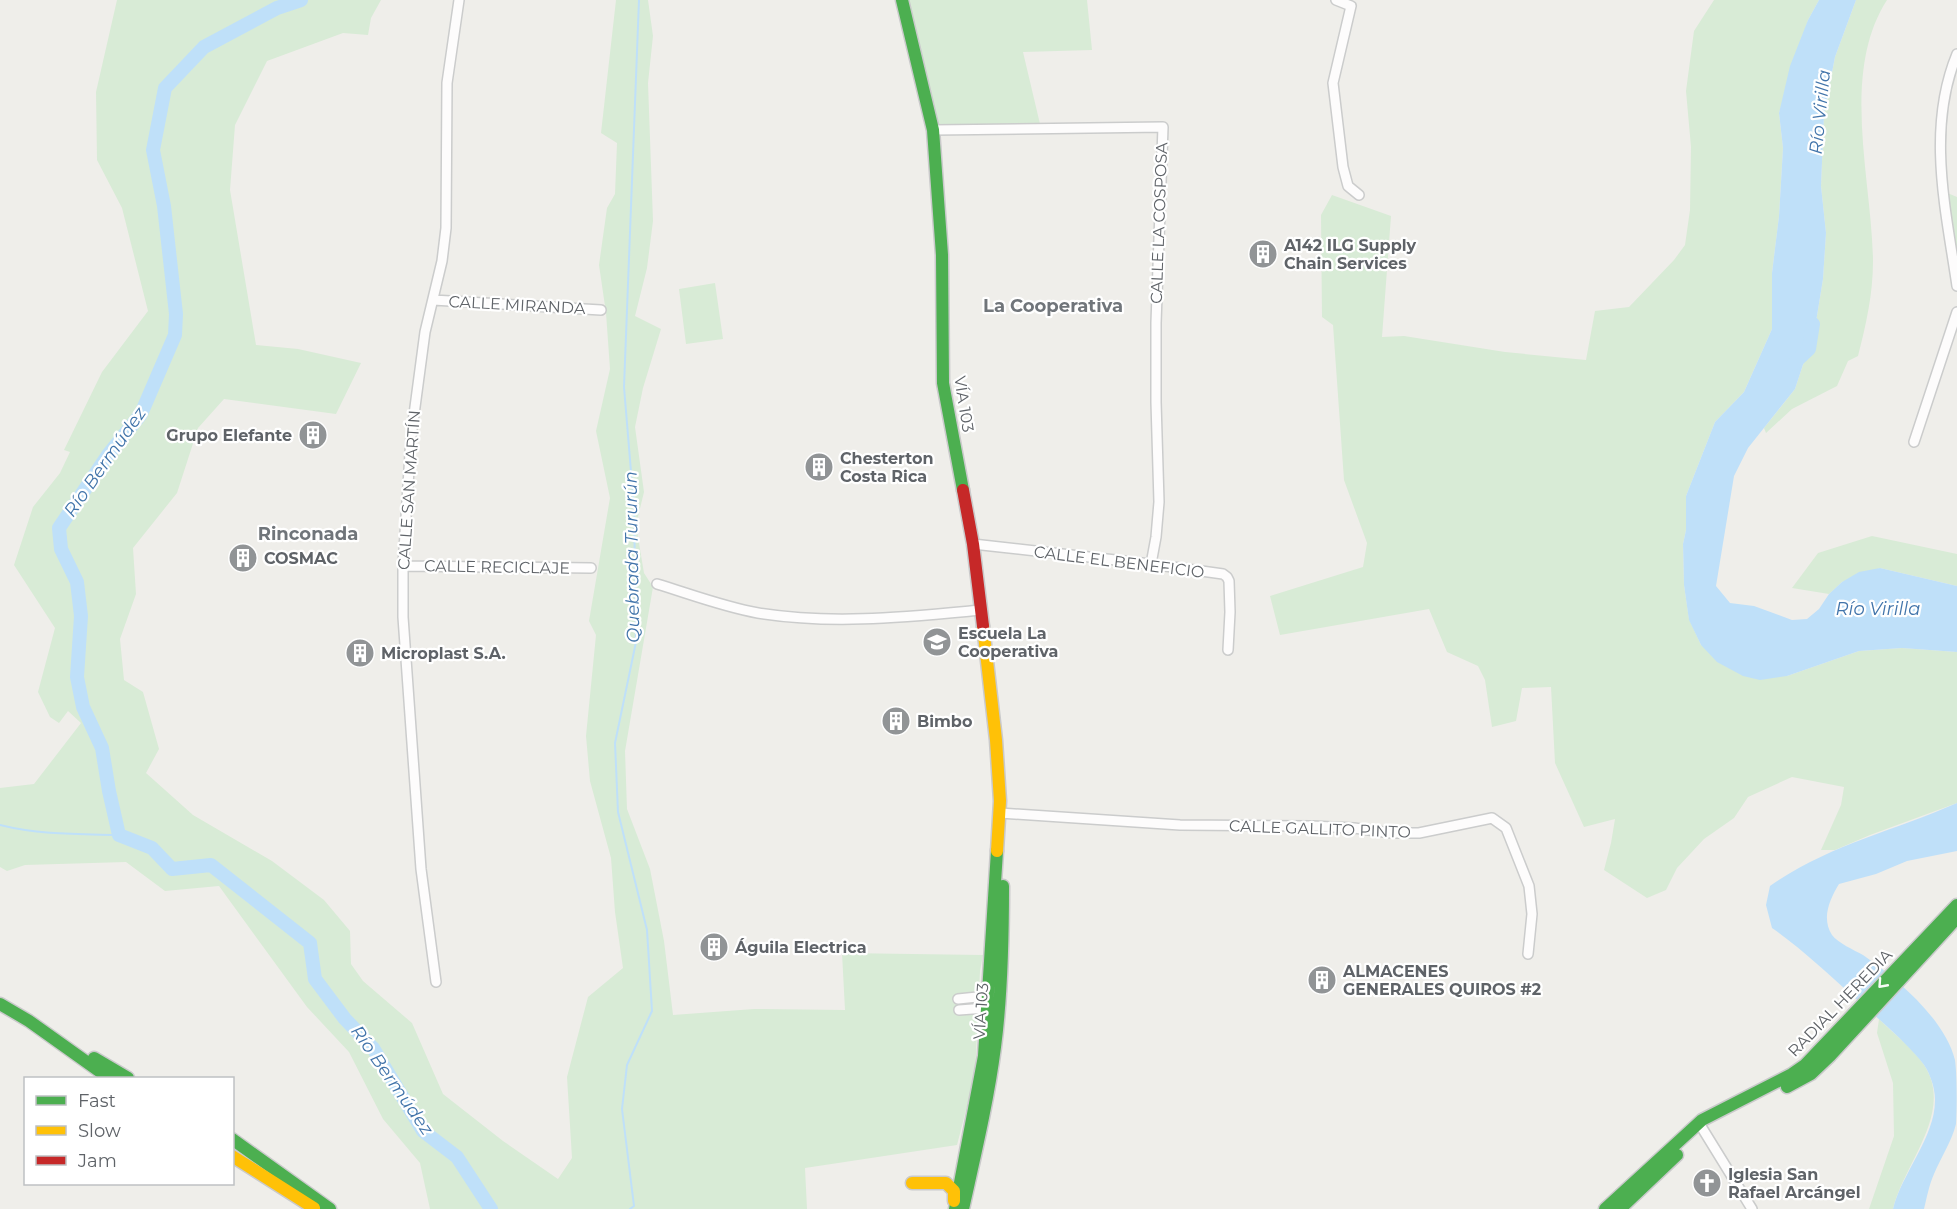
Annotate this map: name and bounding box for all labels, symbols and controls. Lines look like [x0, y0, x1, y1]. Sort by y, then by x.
water label: Río Virilla [1805, 69, 1835, 155]
street label: CALLE LA COSPOSA [1147, 141, 1171, 304]
place label: A142 ILG Supply Chain Services [1283, 236, 1417, 273]
building icon: A142 ILG Supply Chain Services [1247, 238, 1279, 270]
street label: CALLE MIRANDA [448, 292, 586, 318]
district label: La Cooperativa [983, 295, 1123, 317]
street label: VÍA 103 [950, 375, 978, 433]
water label: Río Bermúdez [59, 402, 151, 521]
street label: CALLE SAN MARTÍN [394, 410, 424, 570]
building icon: Grupo Elefante [297, 419, 329, 451]
place label: Grupo Elefante [166, 426, 292, 445]
place label: Chesterton Costa Rica [840, 449, 933, 486]
building icon: Chesterton Costa Rica [803, 451, 835, 483]
water label: Quebrada Tururún [620, 471, 644, 643]
district label: Rinconada [258, 523, 358, 545]
building icon: COSMAC [227, 542, 259, 574]
street label: CALLE EL BENEFICIO [1033, 542, 1205, 582]
place label: COSMAC [264, 549, 338, 568]
street label: CALLE RECICLAJE [424, 556, 570, 578]
water label: Río Virilla [1836, 598, 1920, 620]
place label: Escuela La Cooperativa [958, 624, 1058, 661]
school or university icon: Escuela La Cooperativa [921, 626, 953, 658]
building icon: Microplast S.A. [344, 637, 376, 669]
place label: Microplast S.A. [381, 644, 506, 663]
building icon: Bimbo [880, 705, 912, 737]
place label: Bimbo [917, 712, 972, 731]
street label: CALLE GALLITO PINTO [1229, 816, 1411, 842]
building icon: Águila Electrica [698, 931, 730, 963]
place label: Águila Electrica [734, 938, 867, 957]
street label: RADIAL HEREDIA [1784, 945, 1896, 1061]
place label: ALMACENES GENERALES QUIROS #2 [1342, 962, 1541, 999]
building icon: ALMACENES GENERALES QUIROS #2 [1306, 964, 1338, 996]
one-way arrow [1878, 977, 1889, 988]
street label: VÍA 103 [970, 982, 992, 1040]
water label: Río Bermúdez [346, 1021, 438, 1140]
legend [24, 1077, 234, 1185]
text: Fast [78, 1090, 116, 1112]
text: Slow [78, 1120, 121, 1142]
text: Jam [77, 1150, 117, 1172]
place label: Iglesia San Rafael Arcángel [1728, 1165, 1861, 1202]
church icon: Iglesia San Rafael Arcángel [1691, 1167, 1723, 1199]

